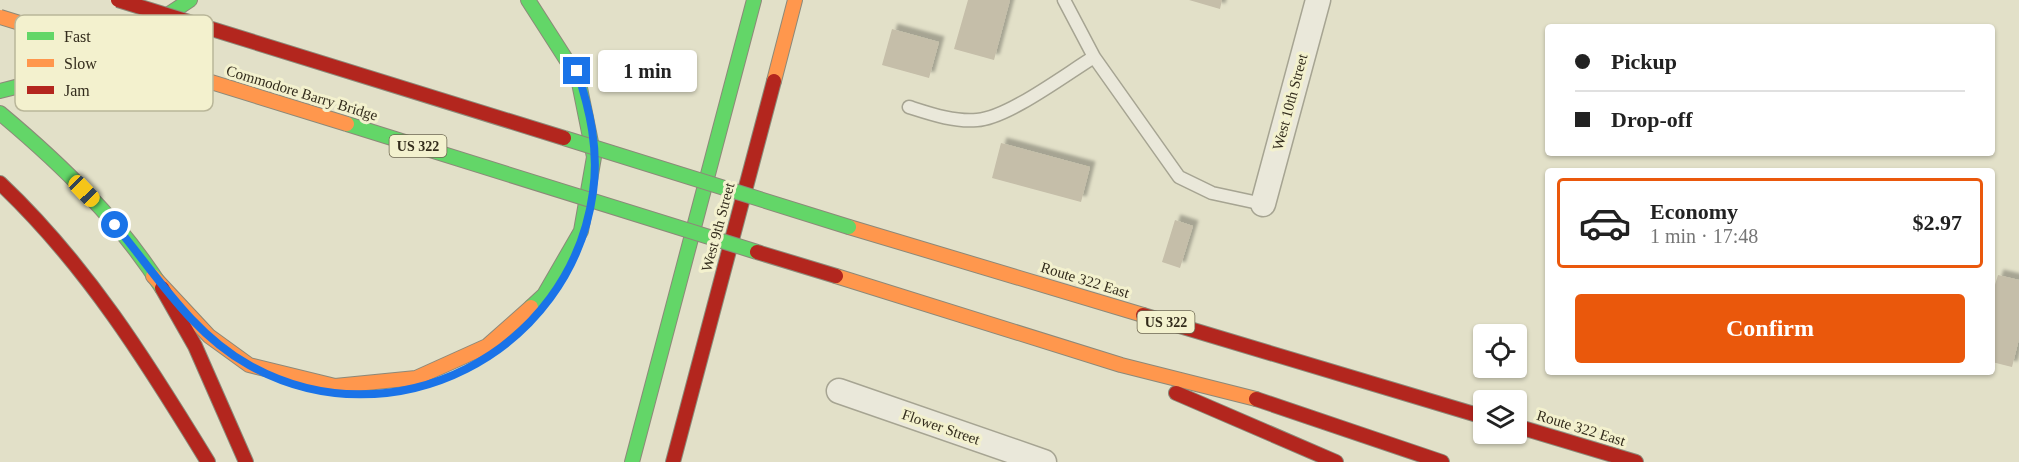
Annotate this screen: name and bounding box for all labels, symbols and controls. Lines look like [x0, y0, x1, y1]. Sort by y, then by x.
legend [15, 15, 213, 111]
text: Fast [64, 28, 91, 45]
text: Pickup [1611, 49, 1677, 74]
callout: 1 min [598, 50, 697, 92]
street label: West 10th Street [1269, 51, 1311, 152]
text: Slow [64, 55, 97, 72]
route end [563, 57, 590, 84]
text: 1 min [623, 60, 672, 82]
street label: Commodore Barry Bridge [224, 62, 380, 124]
text: Jam [64, 82, 90, 99]
text: Drop-off [1611, 107, 1692, 132]
road number: US 322 [390, 135, 446, 157]
car [65, 172, 103, 210]
street label: West 9th Street [698, 180, 738, 273]
icon: car [1578, 196, 1632, 250]
text: Economy [1650, 199, 1738, 224]
text: $2.97 [1913, 210, 1962, 235]
route start [101, 211, 128, 238]
text: 1 min · 17:48 [1650, 225, 1758, 247]
street label: Route 322 East [1039, 259, 1132, 301]
button: Confirm [1575, 294, 1965, 363]
road number: US 322 [1138, 311, 1194, 333]
map controls [1473, 324, 1527, 444]
button: locate [1473, 324, 1527, 378]
button: layers [1473, 390, 1527, 444]
street label: Flower Street [900, 406, 983, 448]
street label: Route 322 East [1535, 407, 1628, 449]

